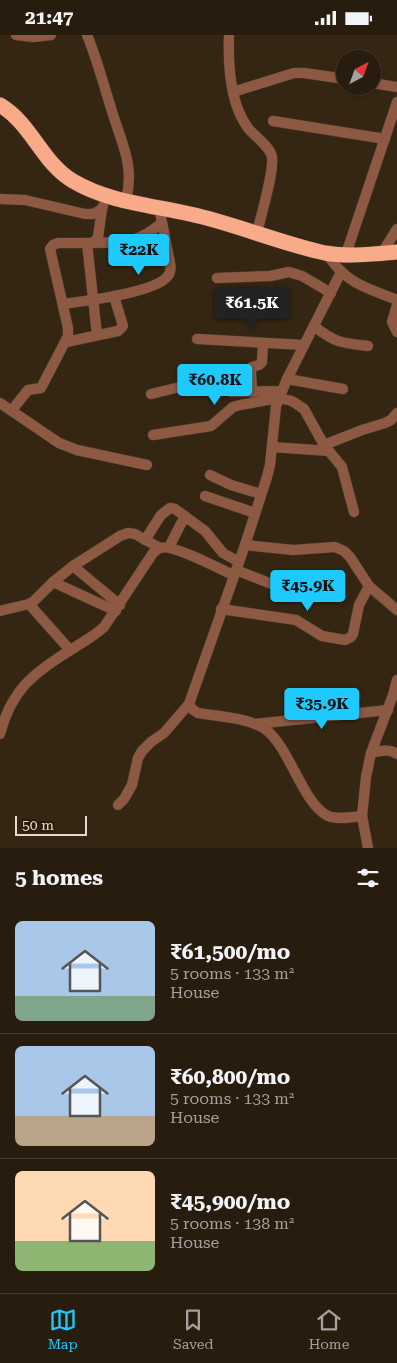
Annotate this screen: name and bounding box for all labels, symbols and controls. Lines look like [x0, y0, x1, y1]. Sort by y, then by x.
text: 21:47 [25, 6, 74, 29]
north arrow [336, 50, 381, 95]
map controls [336, 50, 381, 95]
pin: ₹22K [109, 233, 169, 276]
text: ₹22K [119, 240, 159, 259]
pin: ₹61.5K [211, 287, 293, 329]
text: ₹61.5K [225, 293, 279, 312]
pin: ₹60.8K [174, 363, 256, 406]
text: ₹60.8K [188, 370, 242, 389]
pin: ₹45.9K [267, 569, 349, 612]
text: ₹45.9K [281, 576, 335, 595]
pin: ₹35.9K [281, 687, 363, 730]
text: ₹35.9K [295, 694, 349, 713]
scale bar [15, 813, 88, 836]
text: 50 m [22, 817, 54, 833]
icon: filters [354, 864, 382, 892]
text: 5 homes [15, 866, 103, 890]
text: ₹61,500/mo [170, 940, 290, 964]
icon: home [55, 941, 115, 1001]
text: 5 rooms · 133 m² [170, 964, 294, 983]
text: House [170, 983, 219, 1002]
text: ₹60,800/mo [170, 1065, 290, 1089]
icon: home [55, 1066, 115, 1126]
text: 5 rooms · 133 m² [170, 1089, 294, 1108]
text: House [170, 1108, 219, 1127]
text: ₹45,900/mo [170, 1190, 290, 1214]
icon: home [55, 1191, 115, 1251]
text: 5 rooms · 138 m² [170, 1214, 294, 1233]
text: House [170, 1233, 219, 1252]
tab: Map [48, 1306, 78, 1352]
tab: Saved [173, 1306, 213, 1352]
tab: Home [309, 1306, 349, 1352]

